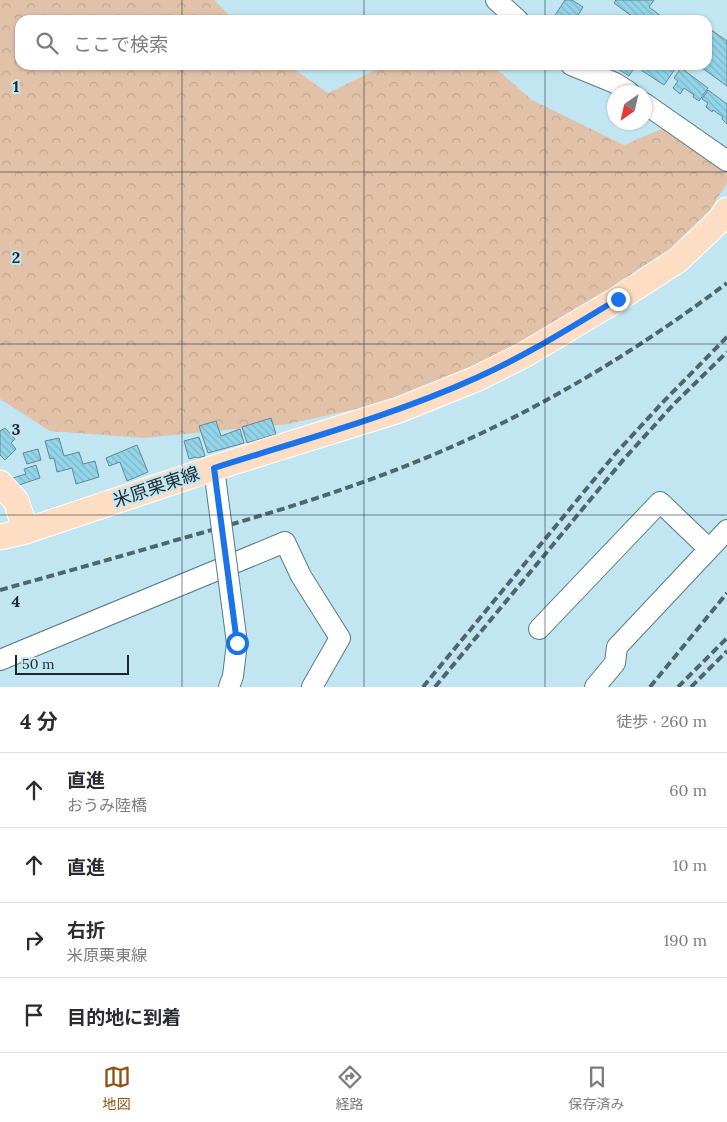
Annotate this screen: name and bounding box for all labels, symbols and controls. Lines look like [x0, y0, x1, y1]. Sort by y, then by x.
search box [15, 15, 712, 70]
icon: search [33, 29, 61, 57]
text: ここで検索 [73, 32, 168, 56]
text: 1 [13, 76, 19, 96]
north arrow [607, 85, 652, 130]
text: 2 [12, 247, 20, 267]
route end [607, 288, 630, 311]
text: 3 [12, 419, 21, 439]
street label: 米原栗東線 [110, 461, 202, 512]
text: 4 [12, 591, 21, 611]
route start [226, 632, 249, 655]
scale bar [15, 652, 129, 675]
text: 50 m [22, 655, 55, 673]
text: 4 分 [20, 708, 58, 735]
text: 徒歩 · 260 m [616, 711, 707, 731]
text: 直進 [67, 768, 105, 792]
icon: ahead [20, 776, 48, 804]
text: 60 m [669, 780, 707, 800]
text: おうみ陸橋 [67, 795, 147, 815]
icon: ahead [20, 851, 48, 879]
text: 直進 [67, 855, 105, 879]
text: 10 m [673, 855, 707, 875]
text: 右折 [67, 918, 105, 942]
icon: right [20, 926, 48, 954]
text: 190 m [663, 930, 707, 950]
text: 米原栗東線 [67, 945, 147, 965]
icon: arrive [20, 1001, 48, 1029]
text: 目的地に到着 [67, 1005, 181, 1029]
tab: 地図 [103, 1063, 131, 1113]
tab: 経路 [336, 1063, 364, 1113]
tab: 保存済み [569, 1063, 625, 1113]

